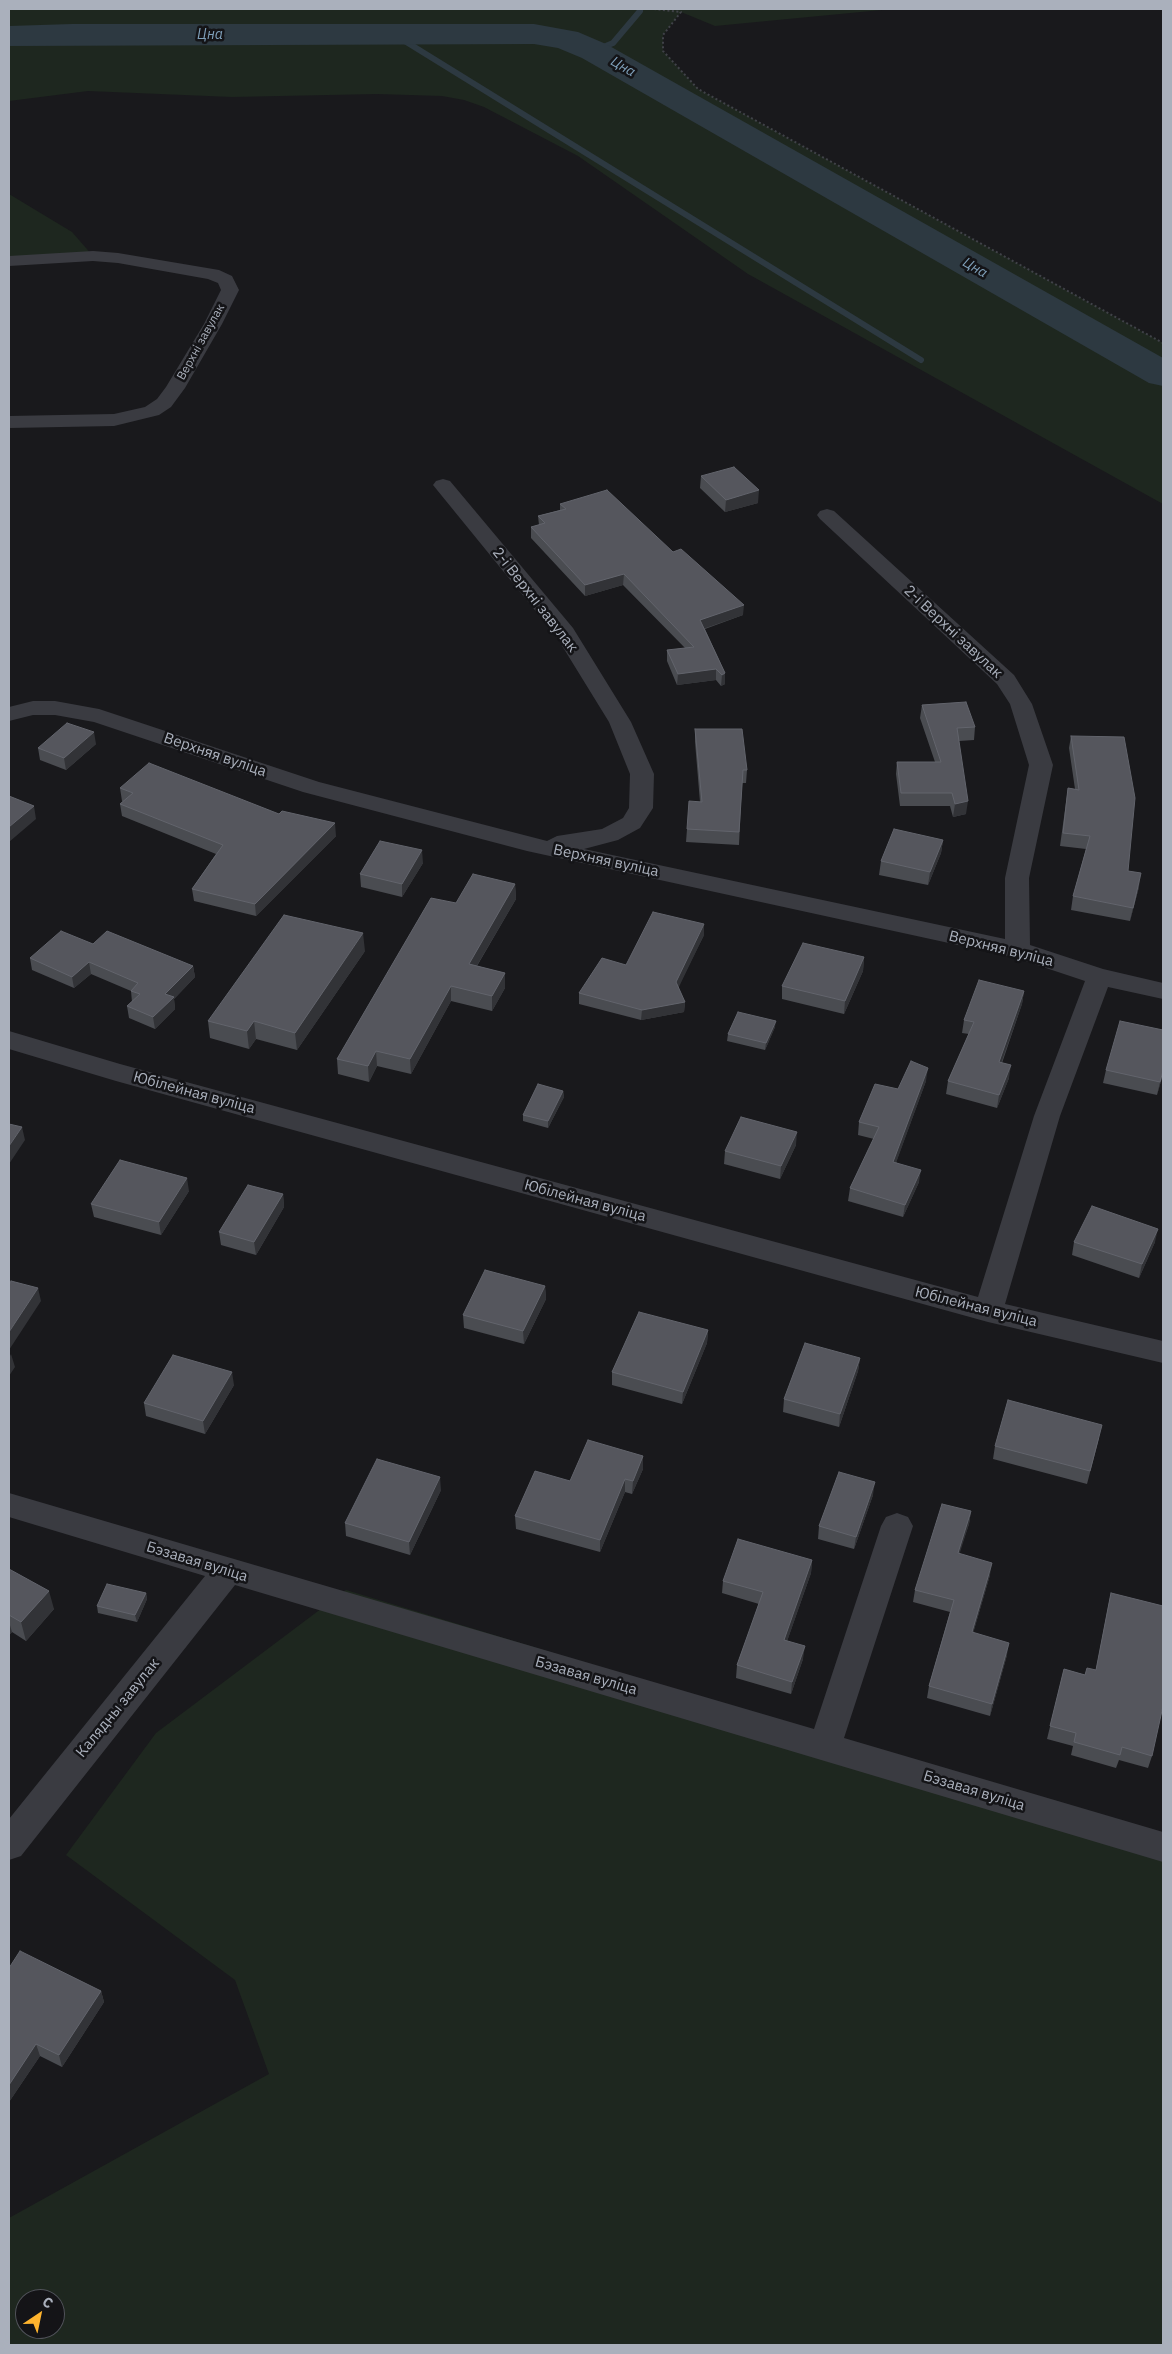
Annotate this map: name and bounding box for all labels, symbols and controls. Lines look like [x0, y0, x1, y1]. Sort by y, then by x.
water label: Цна [197, 27, 223, 43]
water label: Цна [608, 53, 638, 81]
water label: Цна [960, 254, 990, 282]
street label: Верхні завулак [174, 301, 228, 383]
street label: 2-і Верхні завулак [488, 544, 582, 656]
street label: 2-і Верхні завулак [900, 582, 1006, 682]
street label: Верхняя вуліца [161, 729, 269, 781]
street label: Верхняя вуліца [552, 841, 660, 881]
street label: Верхняя вуліца [947, 927, 1055, 971]
street label: Юбілейная вуліца [131, 1068, 257, 1118]
street label: Юбілейная вуліца [522, 1176, 648, 1226]
street label: Юбілейная вуліца [913, 1283, 1039, 1331]
street label: Бэзавая вуліца [144, 1538, 250, 1586]
street label: Бэзавая вуліца [533, 1653, 639, 1699]
street label: Калядны завулак [73, 1655, 163, 1761]
street label: Бэзавая вуліца [921, 1767, 1027, 1815]
north arrow [15, 2289, 65, 2339]
text: С [39, 2292, 57, 2312]

